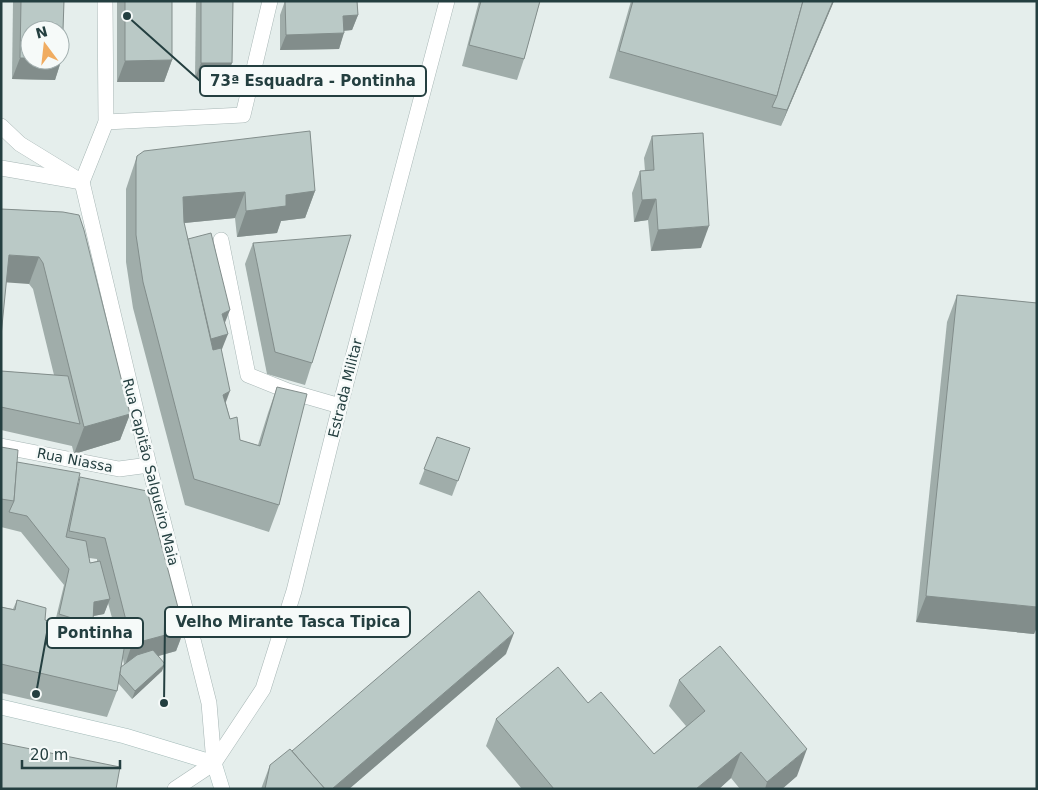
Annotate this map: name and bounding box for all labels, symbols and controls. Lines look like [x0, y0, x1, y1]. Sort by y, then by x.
north arrow [20, 20, 70, 70]
text: N [34, 23, 49, 42]
callout: 73ª Esquadra - Pontinha [200, 66, 426, 96]
text: 73ª Esquadra - Pontinha [210, 72, 416, 90]
street label: Estrada Militar [325, 337, 365, 439]
street label: Rua Capitão Salgueiro Maia [120, 377, 182, 567]
street label: Rua Niassa [36, 445, 114, 475]
callout: Velho Mirante Tasca Tipica [165, 607, 410, 637]
text: Velho Mirante Tasca Tipica [176, 613, 401, 631]
callout: Pontinha [47, 618, 143, 648]
text: Pontinha [57, 624, 133, 642]
scale bar [22, 738, 120, 770]
text: 20 m [30, 746, 68, 764]

